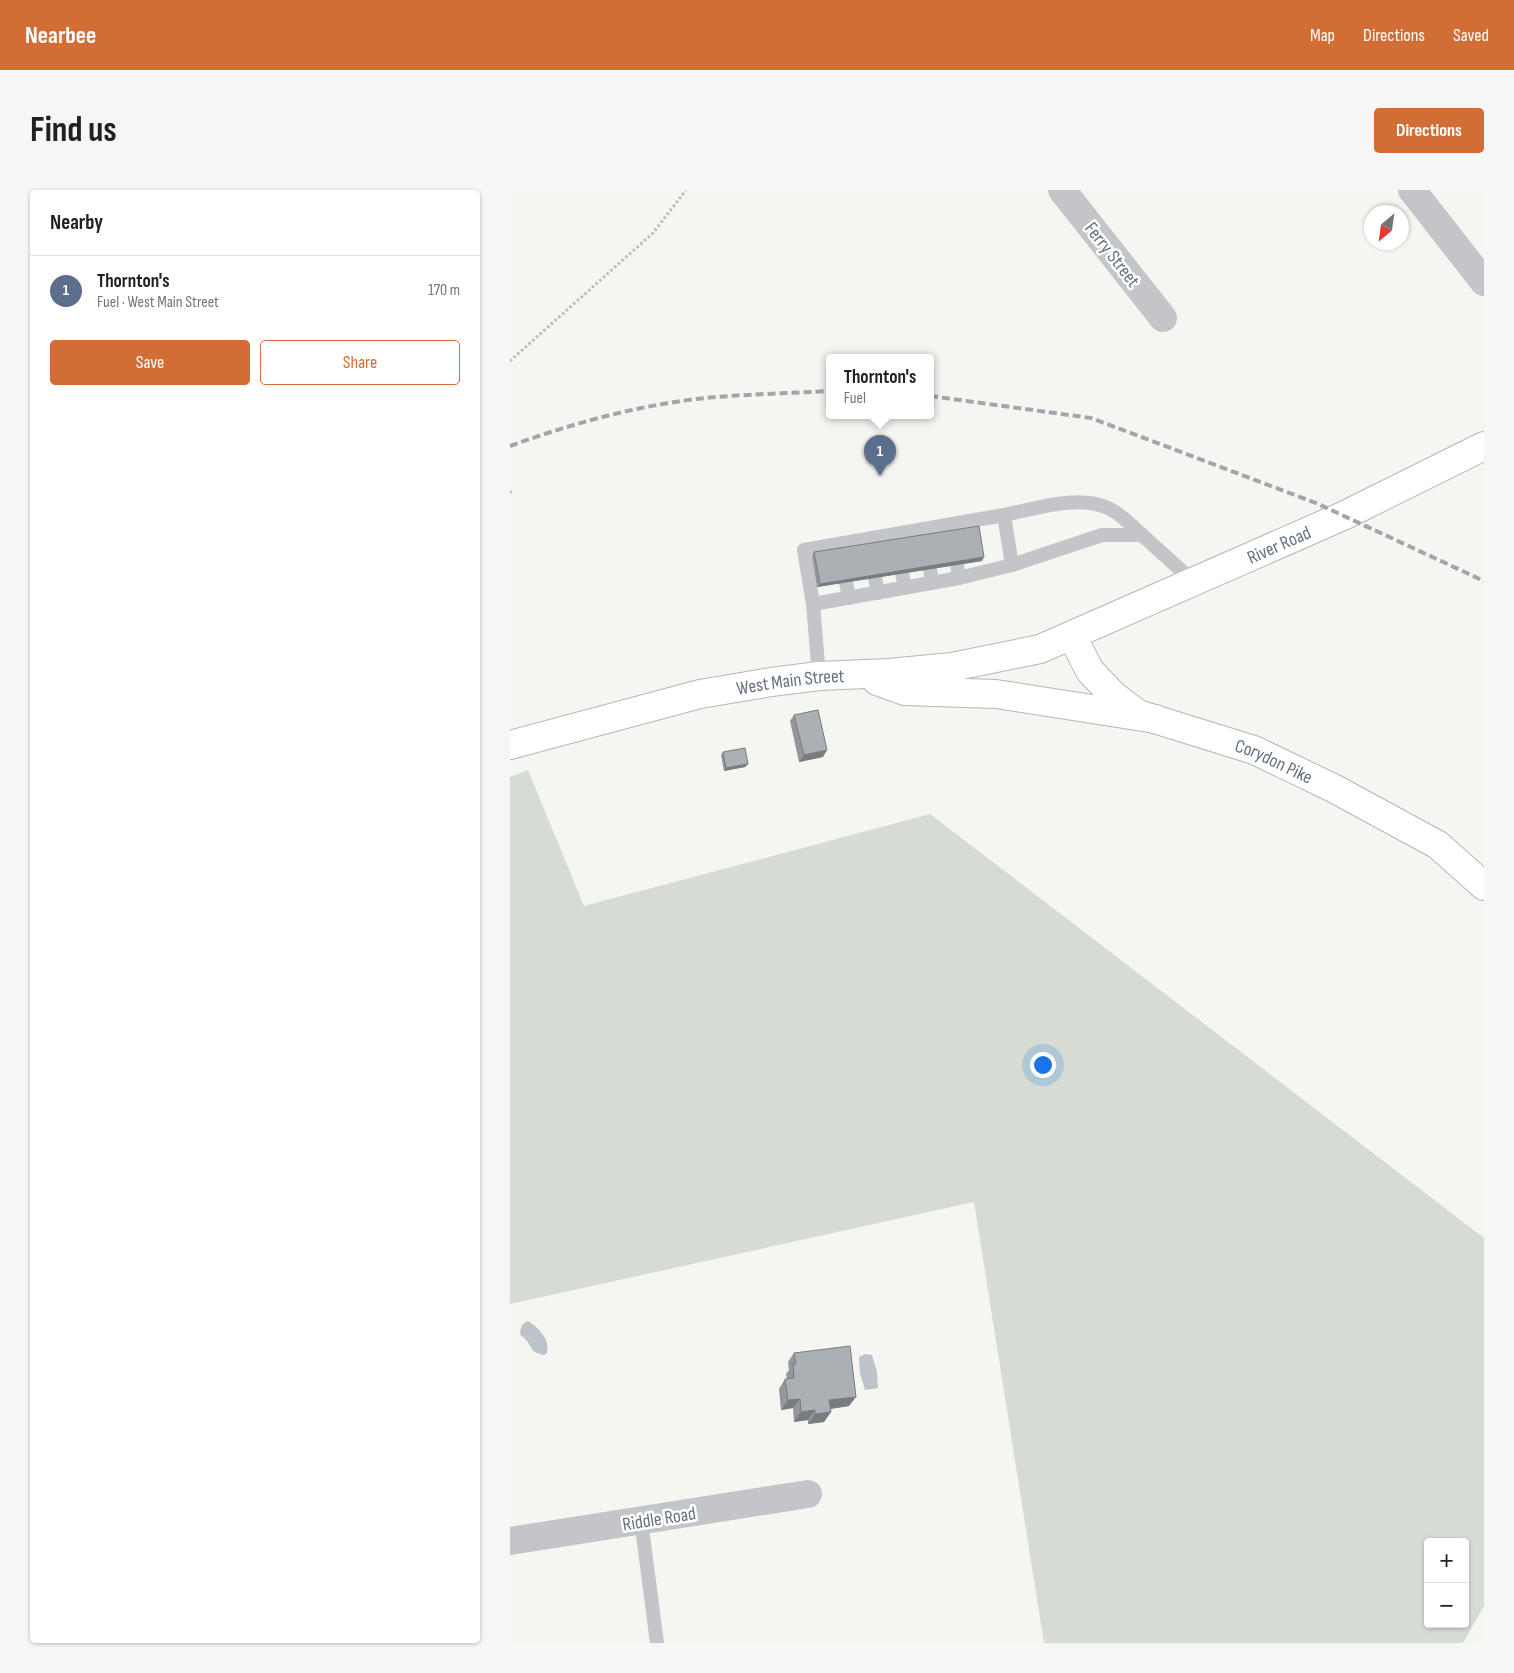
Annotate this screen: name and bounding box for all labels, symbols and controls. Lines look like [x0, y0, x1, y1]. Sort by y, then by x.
text: Nearbee [25, 21, 96, 50]
text: Map [1310, 25, 1335, 46]
text: Directions [1363, 25, 1425, 46]
text: Saved [1453, 25, 1489, 46]
button: Directions [1374, 108, 1484, 153]
text: Find us [30, 109, 117, 152]
north arrow [1364, 205, 1409, 250]
text: Nearby [50, 210, 103, 235]
street label: Ferry Street [1079, 218, 1144, 292]
text: Thornton's [97, 270, 169, 293]
text: 1 [63, 281, 69, 300]
text: 170 m [428, 281, 460, 300]
text: Fuel · West Main Street [97, 293, 219, 312]
button: Save [50, 340, 250, 385]
button: Share [260, 340, 460, 385]
popup [826, 354, 934, 419]
text: Thornton's [844, 366, 916, 389]
text: Fuel [844, 389, 866, 408]
pin: 1 [864, 435, 896, 476]
street label: River Road [1244, 522, 1315, 570]
street label: West Main Street [735, 665, 845, 701]
street label: Corydon Pike [1232, 735, 1316, 789]
your location [1030, 1052, 1056, 1078]
street label: Riddle Road [621, 1502, 698, 1537]
map controls [1424, 1538, 1469, 1628]
button: + [1424, 1538, 1469, 1583]
button: − [1424, 1583, 1469, 1628]

